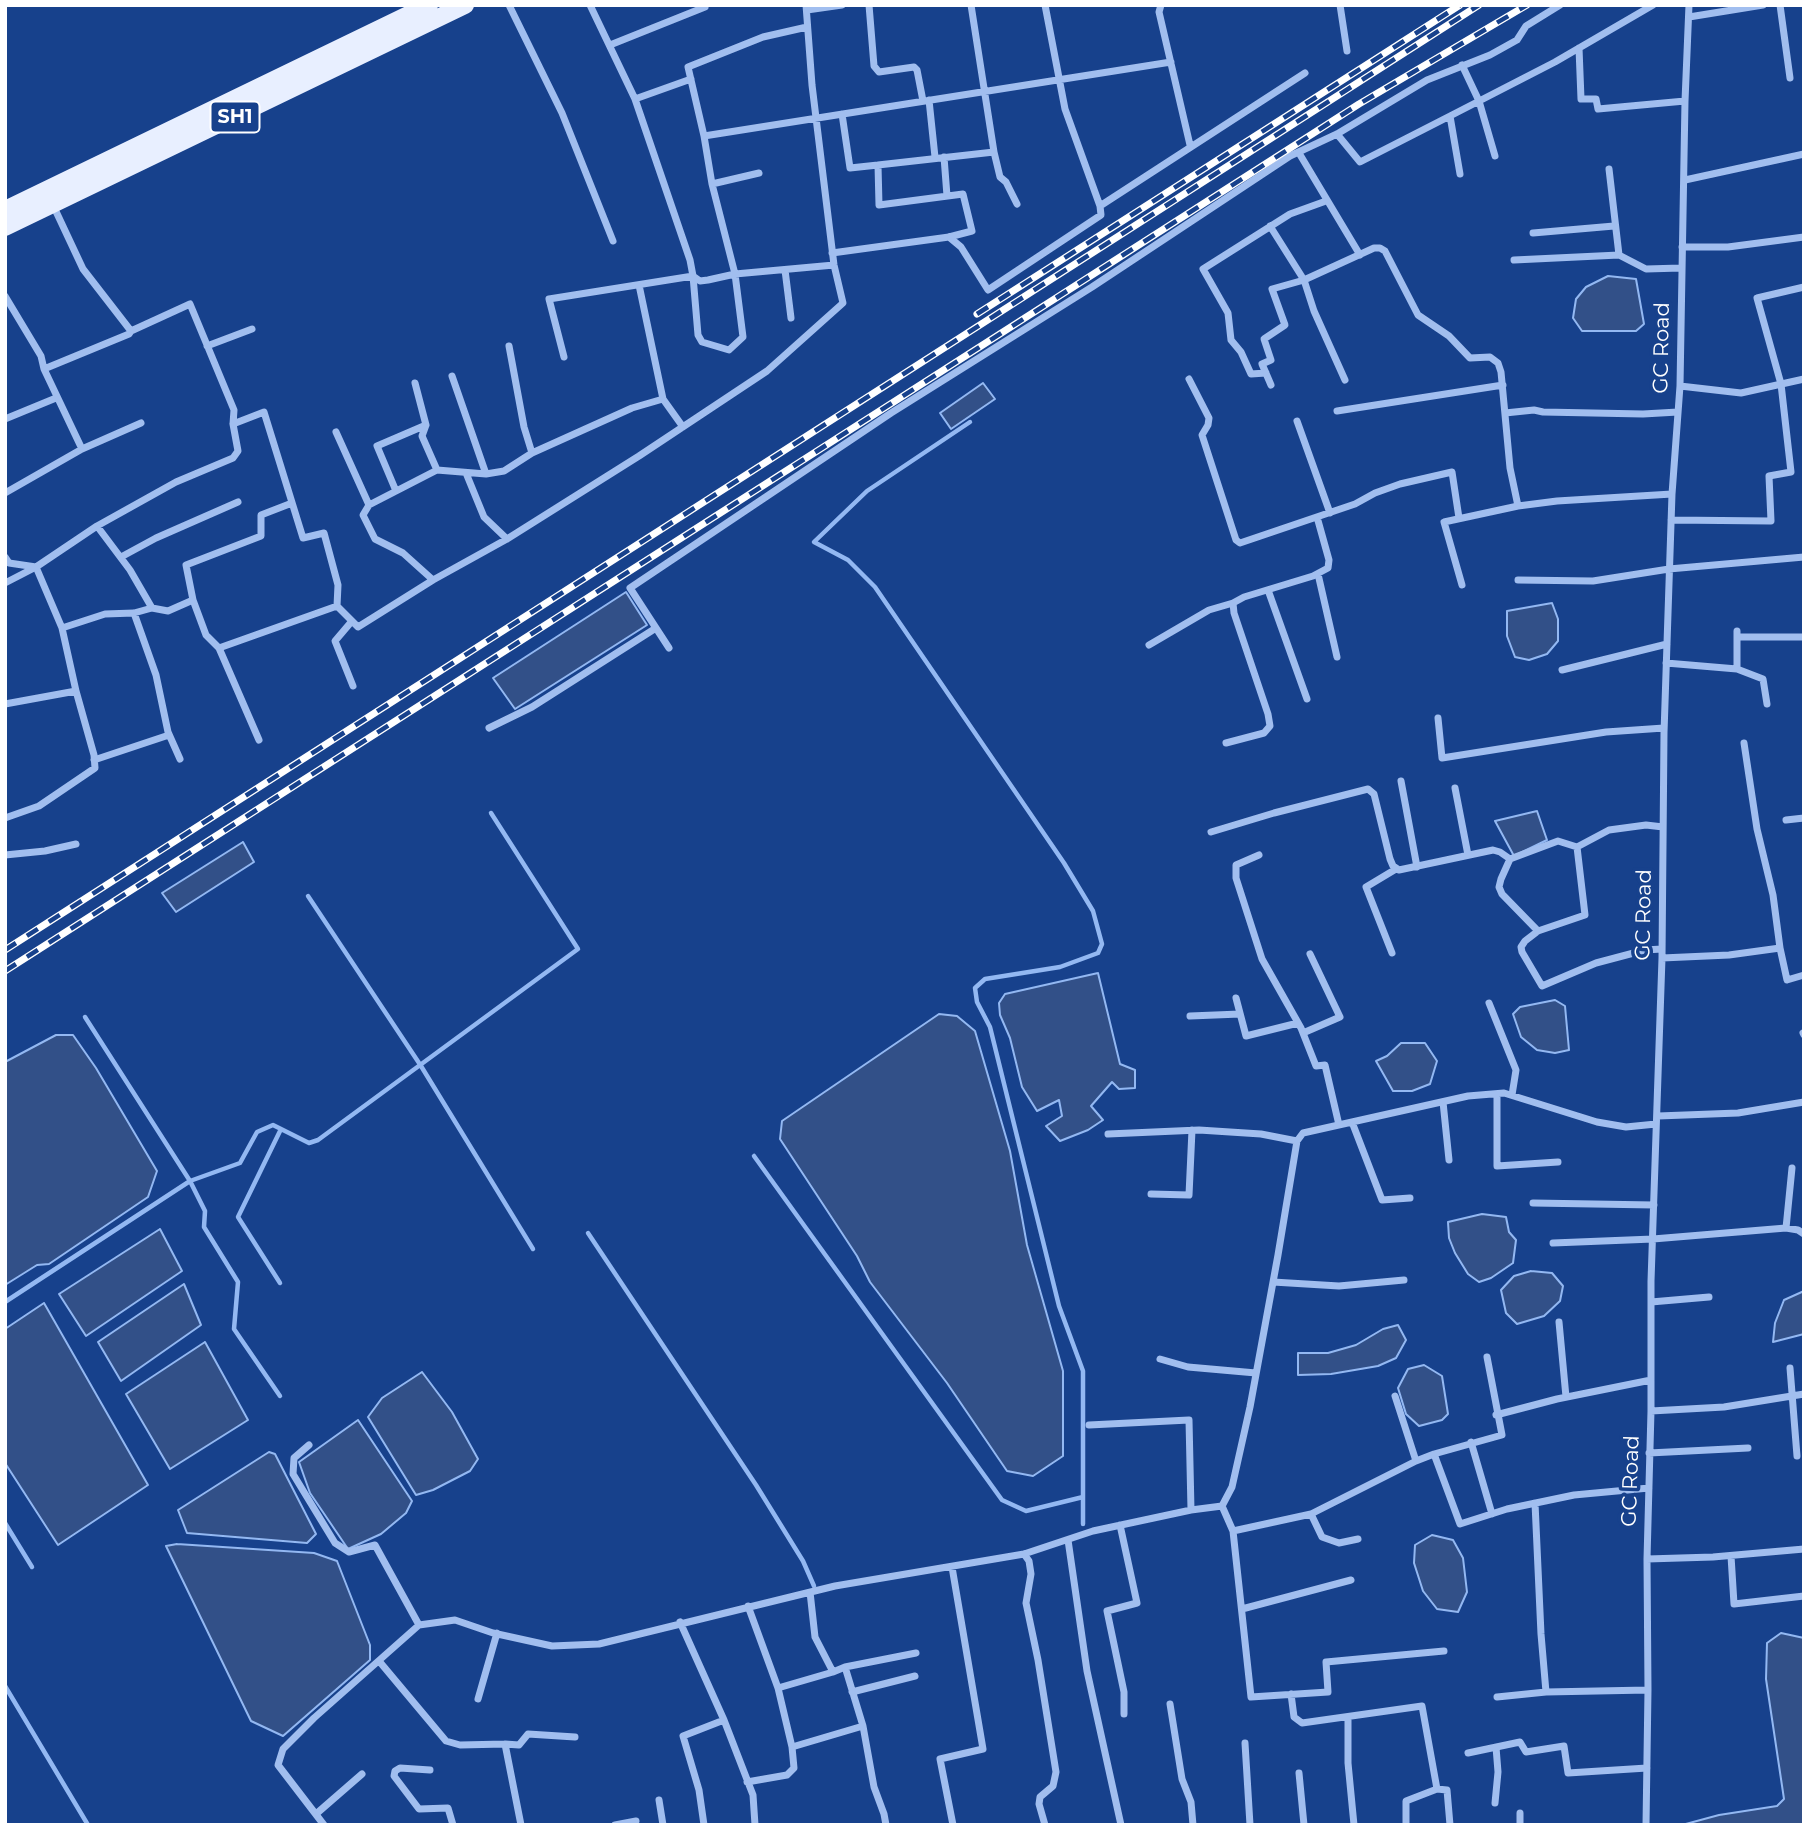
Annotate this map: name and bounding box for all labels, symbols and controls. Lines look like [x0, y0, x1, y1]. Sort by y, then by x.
road number: SH1 [210, 102, 260, 132]
street label: GC Road [1649, 302, 1675, 394]
street label: GC Road [1631, 869, 1657, 961]
street label: GC Road [1617, 1435, 1645, 1527]

